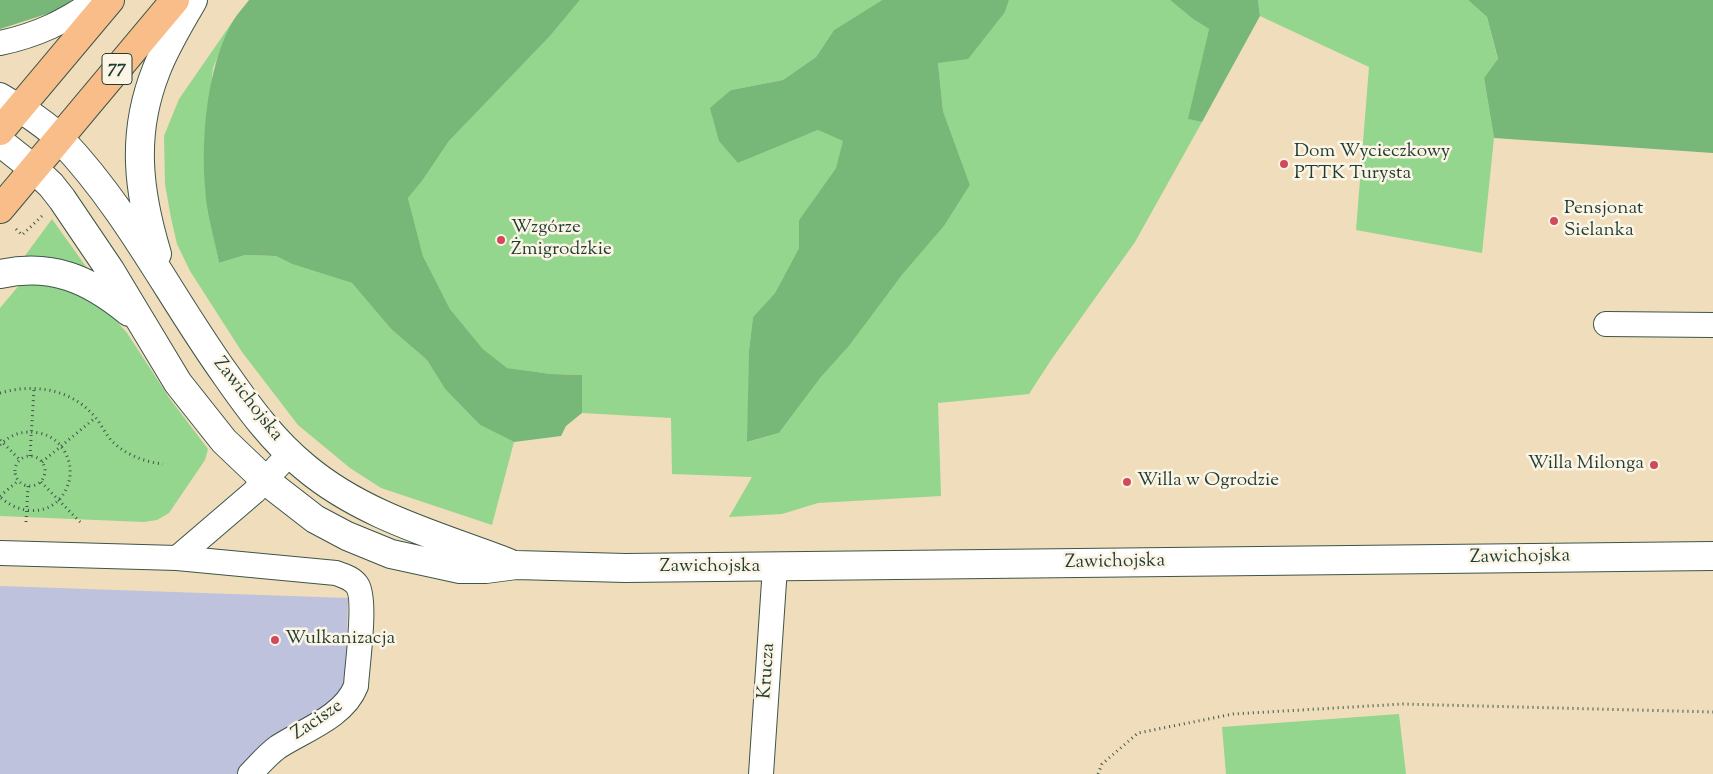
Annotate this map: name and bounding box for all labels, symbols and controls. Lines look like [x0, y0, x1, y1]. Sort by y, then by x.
road number: 77 [102, 54, 132, 85]
place label: Dom Wycieczkowy PTTK Turysta [1294, 142, 1450, 186]
marker: Dom Wycieczkowy PTTK Turysta [1278, 158, 1290, 170]
place label: Pensjonat Sielanka [1564, 199, 1643, 243]
marker: Pensjonat Sielanka [1548, 215, 1560, 227]
place label: Wzgórze Żmigrodzkie [511, 218, 612, 262]
marker: Wzgórze Żmigrodzkie [495, 234, 507, 246]
street label: Zawichojska [207, 353, 287, 447]
place label: Willa Milonga [1528, 454, 1644, 476]
marker: Willa Milonga [1648, 459, 1660, 471]
place label: Willa w Ogrodzie [1137, 471, 1279, 493]
marker: Willa w Ogrodzie [1121, 476, 1133, 488]
street label: Zawichojska [1470, 546, 1570, 570]
street label: Zawichojska [1065, 551, 1165, 575]
street label: Zawichojska [660, 557, 760, 579]
place label: Wulkanizacja [285, 629, 395, 651]
marker: Wulkanizacja [269, 634, 281, 646]
street label: Krucza [755, 642, 781, 700]
street label: Zacisze [288, 696, 348, 746]

